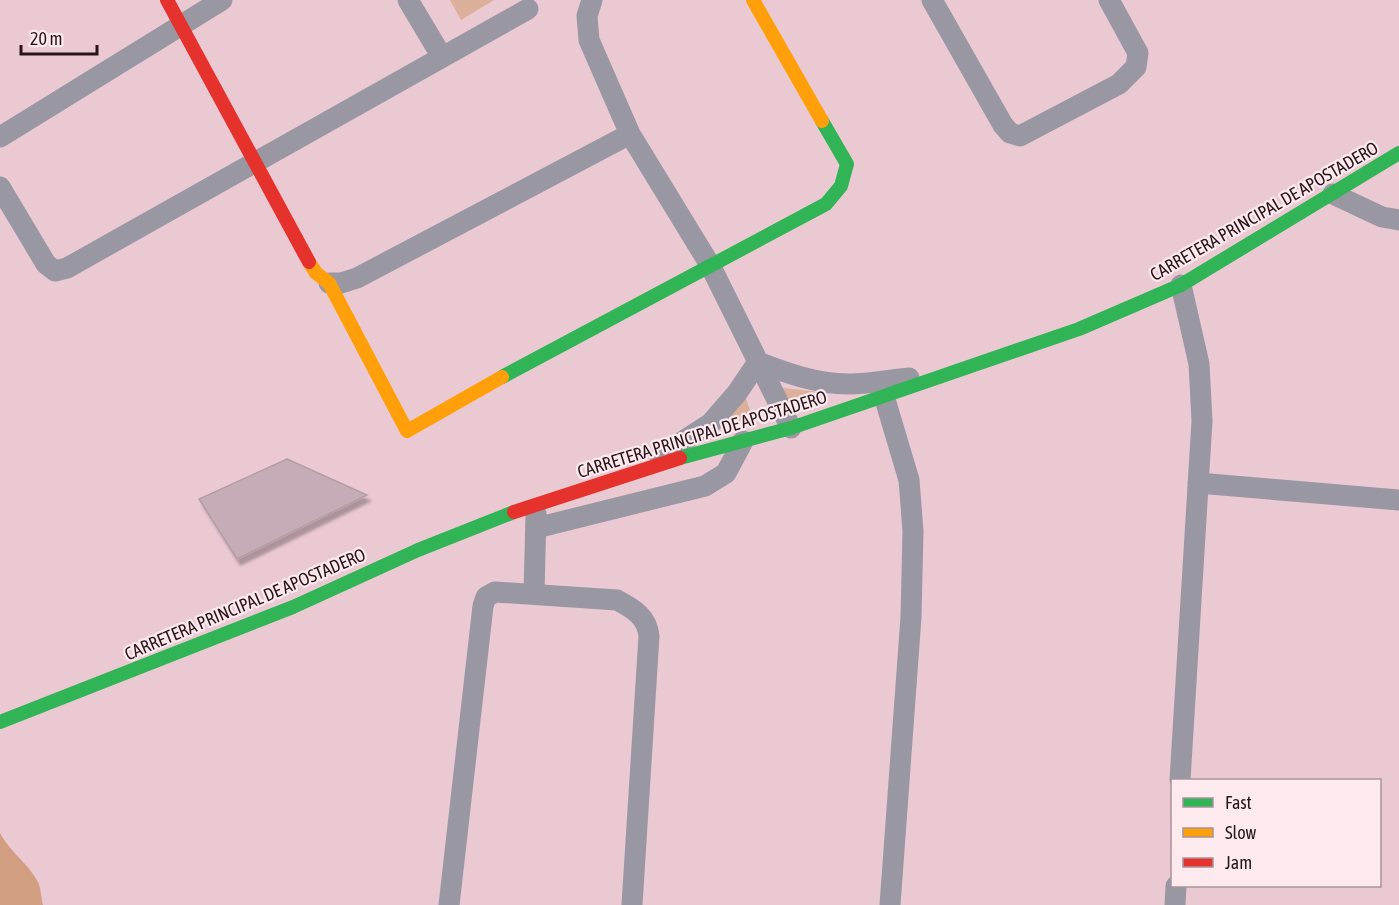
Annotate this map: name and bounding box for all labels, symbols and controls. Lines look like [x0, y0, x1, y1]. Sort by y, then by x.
scale bar [21, 18, 98, 56]
text: 20 m [30, 28, 62, 49]
street label: CARRETERA PRINCIPAL DE APOSTADERO [1146, 137, 1382, 285]
street label: CARRETERA PRINCIPAL DE APOSTADERO [575, 386, 829, 482]
street label: CARRETERA PRINCIPAL DE APOSTADERO [121, 544, 369, 664]
legend [1171, 779, 1381, 887]
text: Fast [1225, 792, 1252, 813]
text: Slow [1225, 822, 1256, 843]
text: Jam [1225, 852, 1252, 873]

